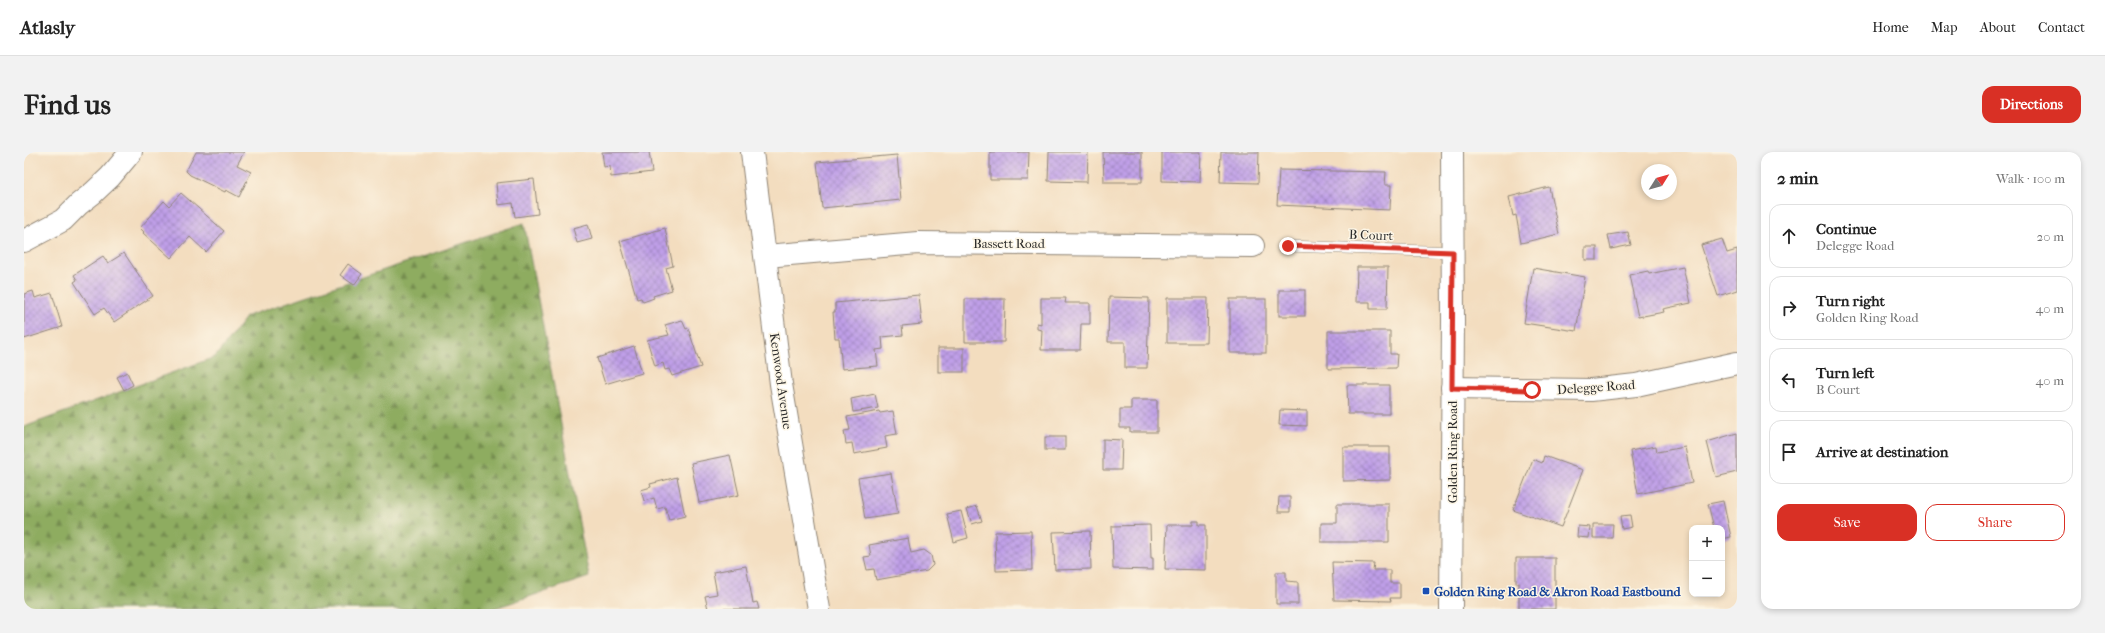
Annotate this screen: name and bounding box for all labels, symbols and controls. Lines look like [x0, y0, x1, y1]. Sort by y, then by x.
text: Atlasly [20, 17, 75, 39]
text: Home [1872, 19, 1909, 36]
text: Map [1931, 19, 1958, 36]
text: About [1980, 19, 2016, 36]
text: Contact [2038, 19, 2085, 36]
button: Directions [1982, 86, 2081, 123]
text: Find us [24, 88, 111, 121]
north arrow [1641, 164, 1677, 200]
text: 2 min [1777, 168, 1818, 188]
text: Walk · 100 m [1996, 171, 2065, 186]
text: Continue [1816, 220, 1876, 238]
icon: ahead [1778, 225, 1800, 247]
street label: B Court [1349, 227, 1394, 243]
text: 20 m [2037, 229, 2064, 244]
street label: Bassett Road [973, 236, 1046, 251]
route end [1279, 237, 1297, 255]
text: Delegge Road [1816, 238, 1894, 253]
text: Turn right [1816, 292, 1885, 310]
icon: right [1778, 297, 1800, 319]
text: 40 m [2036, 301, 2064, 316]
text: Golden Ring Road [1816, 310, 1919, 325]
street label: Kenwood Avenue [767, 332, 795, 431]
text: Turn left [1816, 364, 1874, 382]
icon: left [1778, 369, 1800, 391]
text: 40 m [2036, 373, 2064, 388]
street label: Delegge Road [1556, 377, 1636, 397]
route start [1523, 381, 1541, 399]
text: B Court [1816, 382, 1860, 397]
street label: Golden Ring Road [1445, 400, 1460, 503]
icon: arrive [1778, 441, 1800, 463]
text: Arrive at destination [1816, 443, 1948, 461]
button: Save [1777, 504, 1917, 541]
button: Share [1925, 504, 2065, 541]
map controls [1689, 525, 1725, 597]
button: + [1689, 525, 1725, 561]
button: − [1689, 561, 1725, 597]
place label: Golden Ring Road & Akron Road Eastbound [1434, 584, 1681, 600]
marker: Golden Ring Road & Akron Road Eastbound [1421, 586, 1431, 596]

